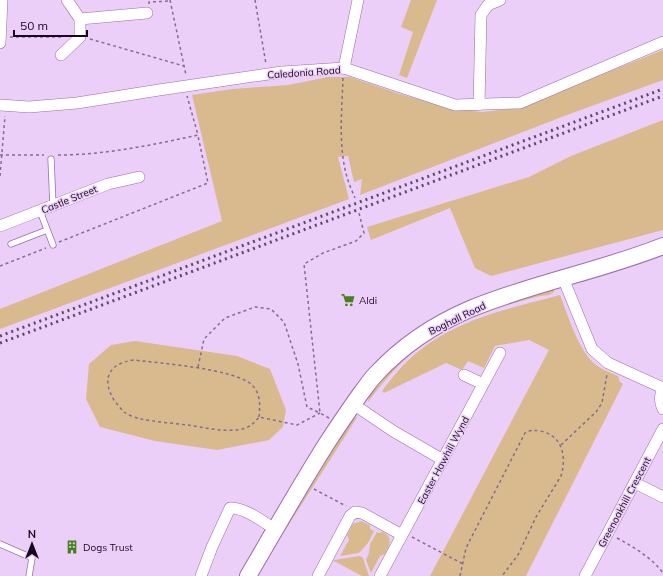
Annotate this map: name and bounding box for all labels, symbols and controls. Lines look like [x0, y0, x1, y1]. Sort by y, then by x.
scale bar [14, 12, 87, 38]
text: 50 m [20, 18, 48, 33]
street label: Caledonia Road [267, 63, 341, 82]
street label: Castle Street [39, 182, 100, 217]
supermarket icon: Aldi [340, 292, 356, 308]
place label: Aldi [359, 294, 377, 307]
street label: Boghall Road [426, 299, 488, 338]
street label: Easter Hawhill Wynd [415, 414, 472, 506]
street label: Greenoakhill Crescent [595, 454, 654, 550]
north arrow [12, 524, 52, 564]
text: N [28, 527, 36, 541]
building icon: Dogs Trust [64, 539, 80, 555]
place label: Dogs Trust [83, 541, 133, 554]

